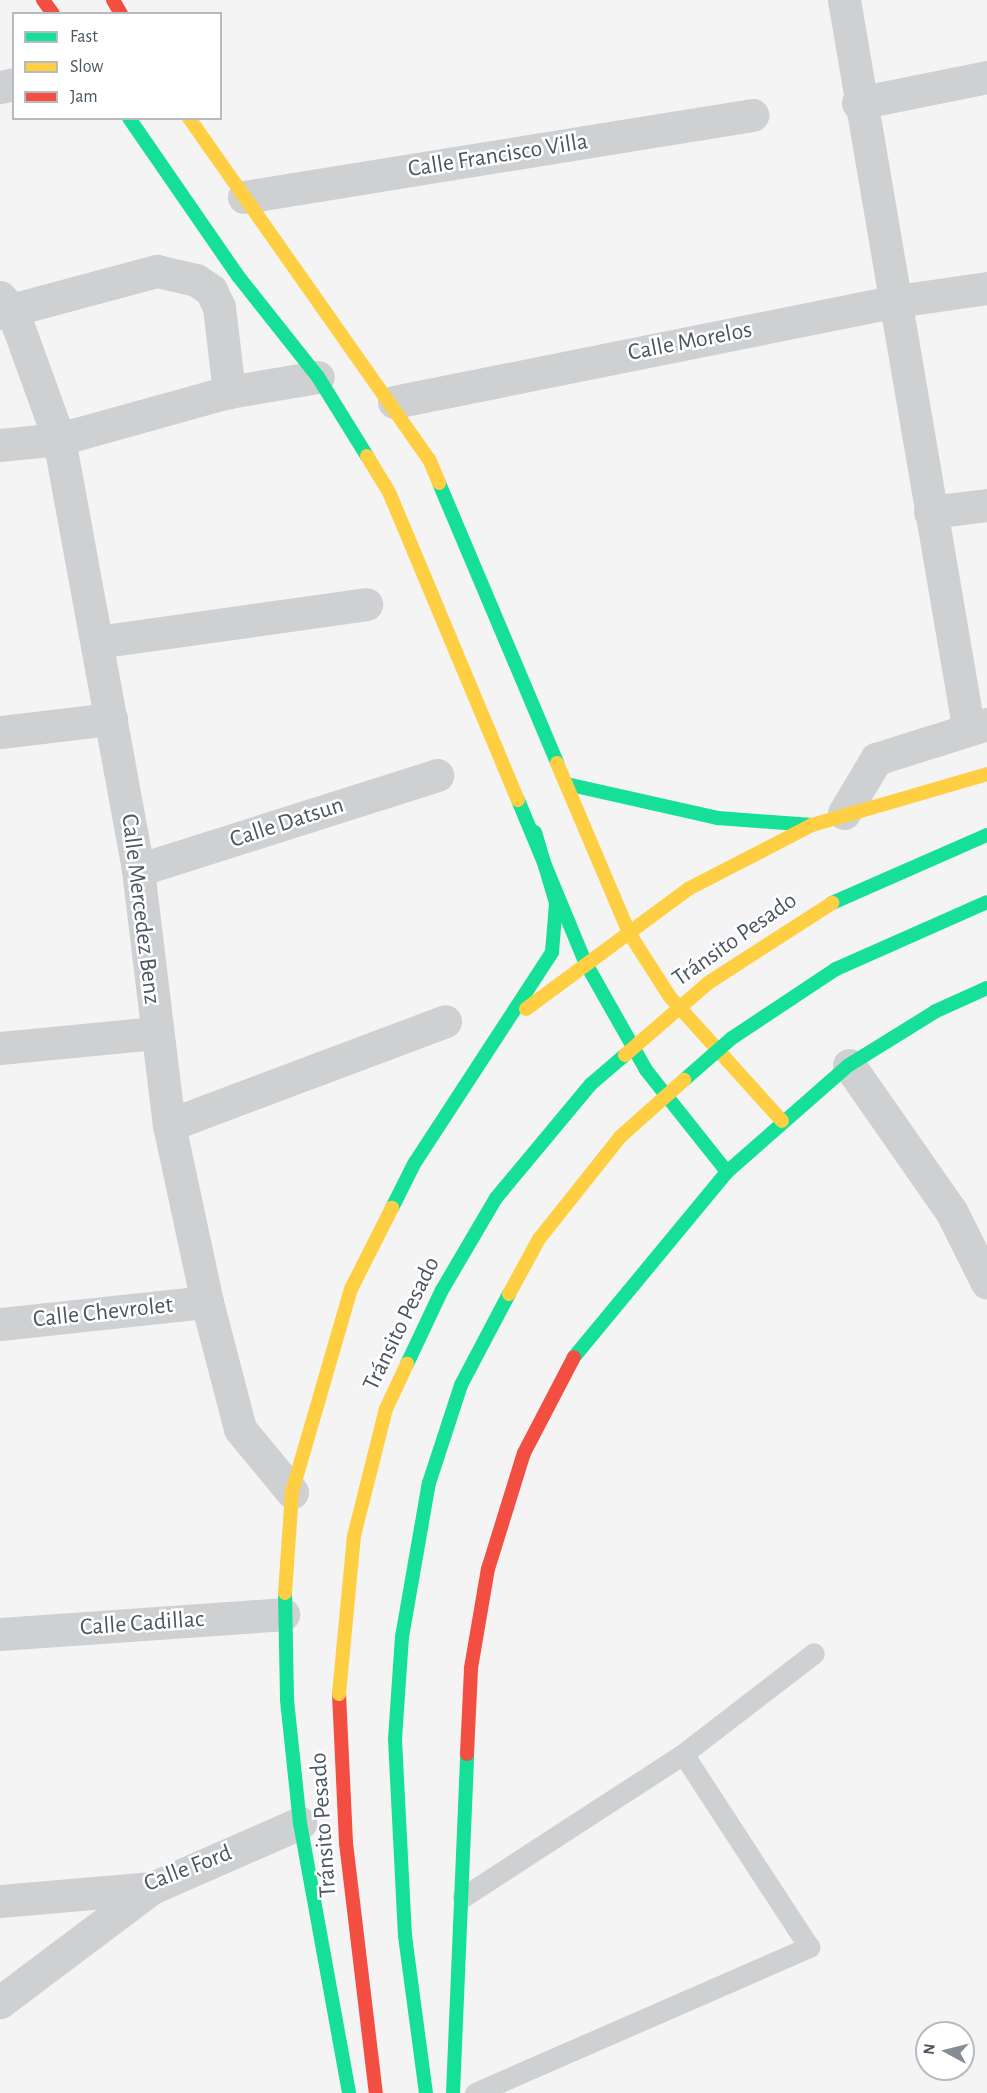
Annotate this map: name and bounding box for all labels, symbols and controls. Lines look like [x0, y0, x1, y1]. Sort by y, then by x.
legend [12, 12, 222, 120]
text: Fast [70, 28, 98, 46]
text: Slow [70, 58, 103, 76]
text: Jam [70, 88, 98, 106]
street label: Calle Francisco Villa [406, 128, 590, 184]
street label: Calle Morelos [625, 316, 755, 368]
street label: Calle Datsun [226, 791, 348, 855]
street label: Calle Mercedez Benz [114, 812, 166, 1006]
street label: Tránsito Pesado [667, 887, 803, 993]
street label: Tránsito Pesado [357, 1252, 447, 1396]
street label: Calle Chevrolet [31, 1291, 175, 1335]
street label: Calle Cadillac [79, 1605, 205, 1643]
street label: Tránsito Pesado [305, 1751, 343, 1899]
street label: Calle Ford [140, 1839, 236, 1899]
north arrow [915, 2021, 975, 2081]
text: N [921, 2043, 938, 2056]

